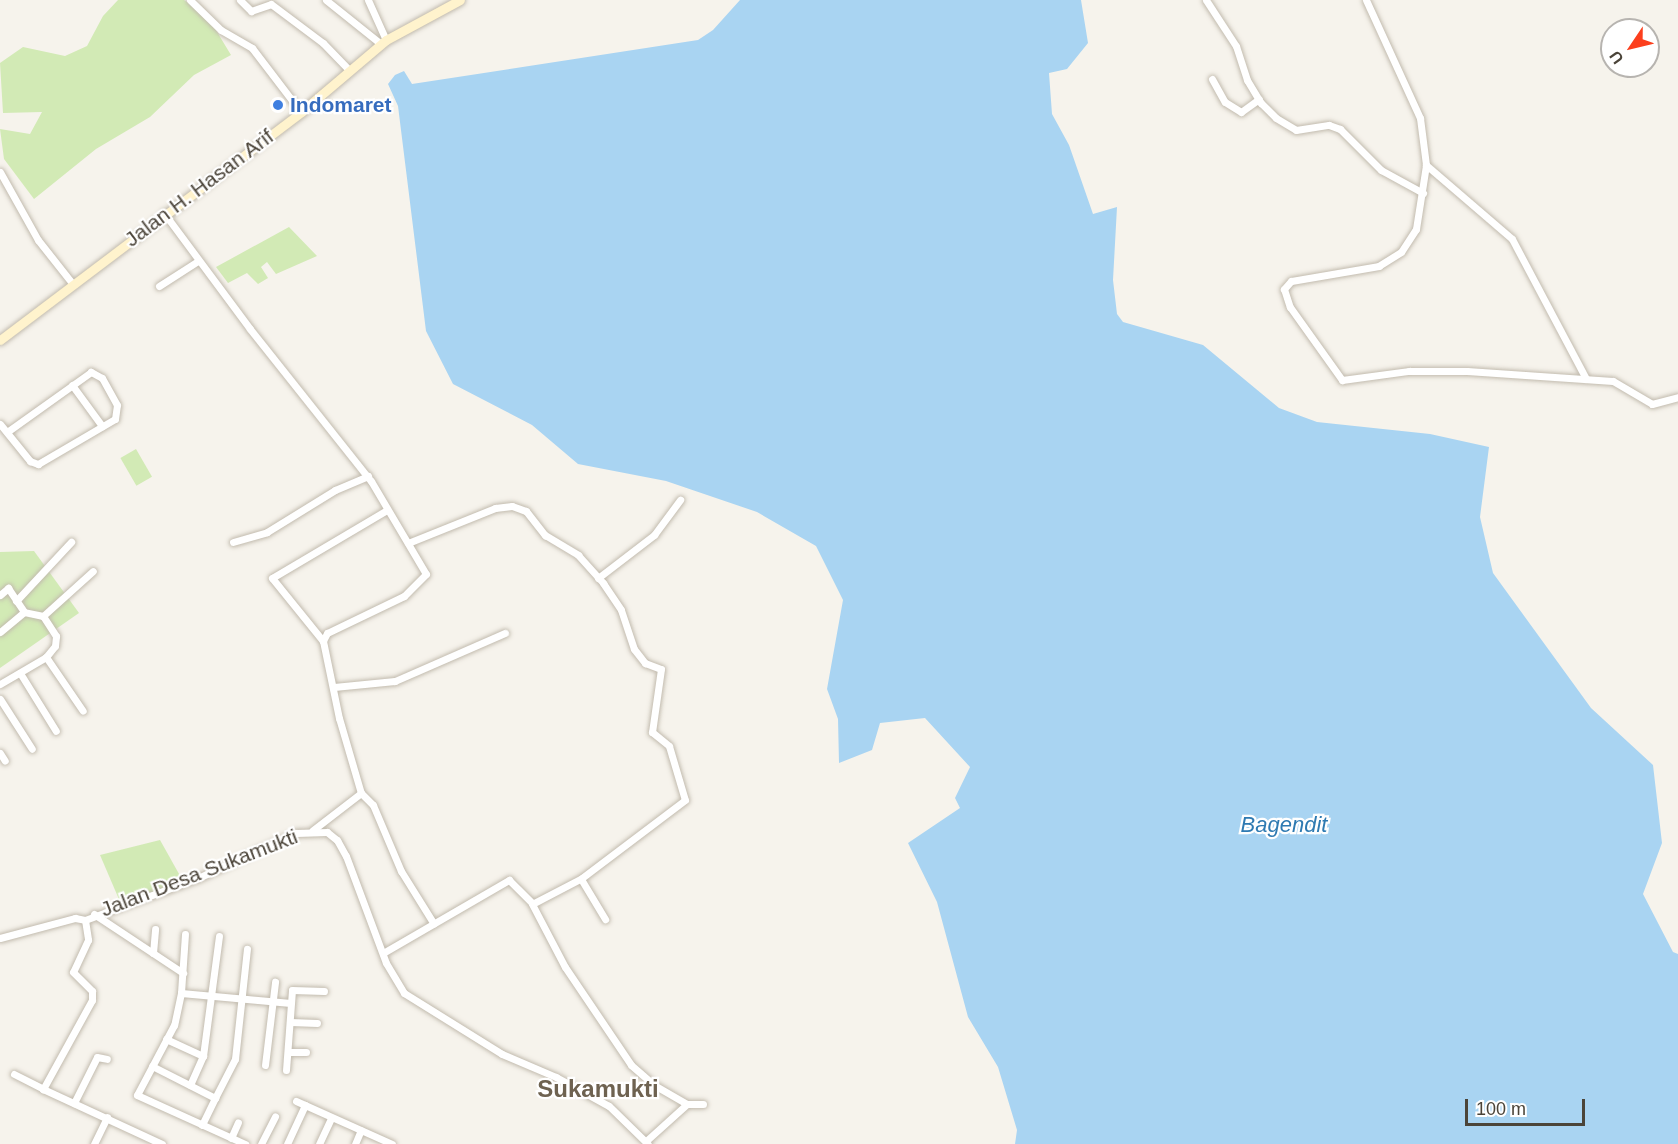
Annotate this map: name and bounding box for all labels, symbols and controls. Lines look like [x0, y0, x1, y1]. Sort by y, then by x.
north arrow [1600, 18, 1660, 78]
text: U [1606, 48, 1627, 67]
place label: Indomaret [290, 92, 392, 118]
marker: Indomaret [271, 98, 285, 112]
street label: Jalan H. Hasan Arif [119, 124, 279, 252]
water label: Bagendit [1241, 812, 1327, 838]
street label: Jalan Desa Sukamukti [97, 824, 301, 922]
district label: Sukamukti [537, 1075, 659, 1103]
scale bar [1468, 1087, 1588, 1125]
text: 100 m [1476, 1099, 1526, 1119]

